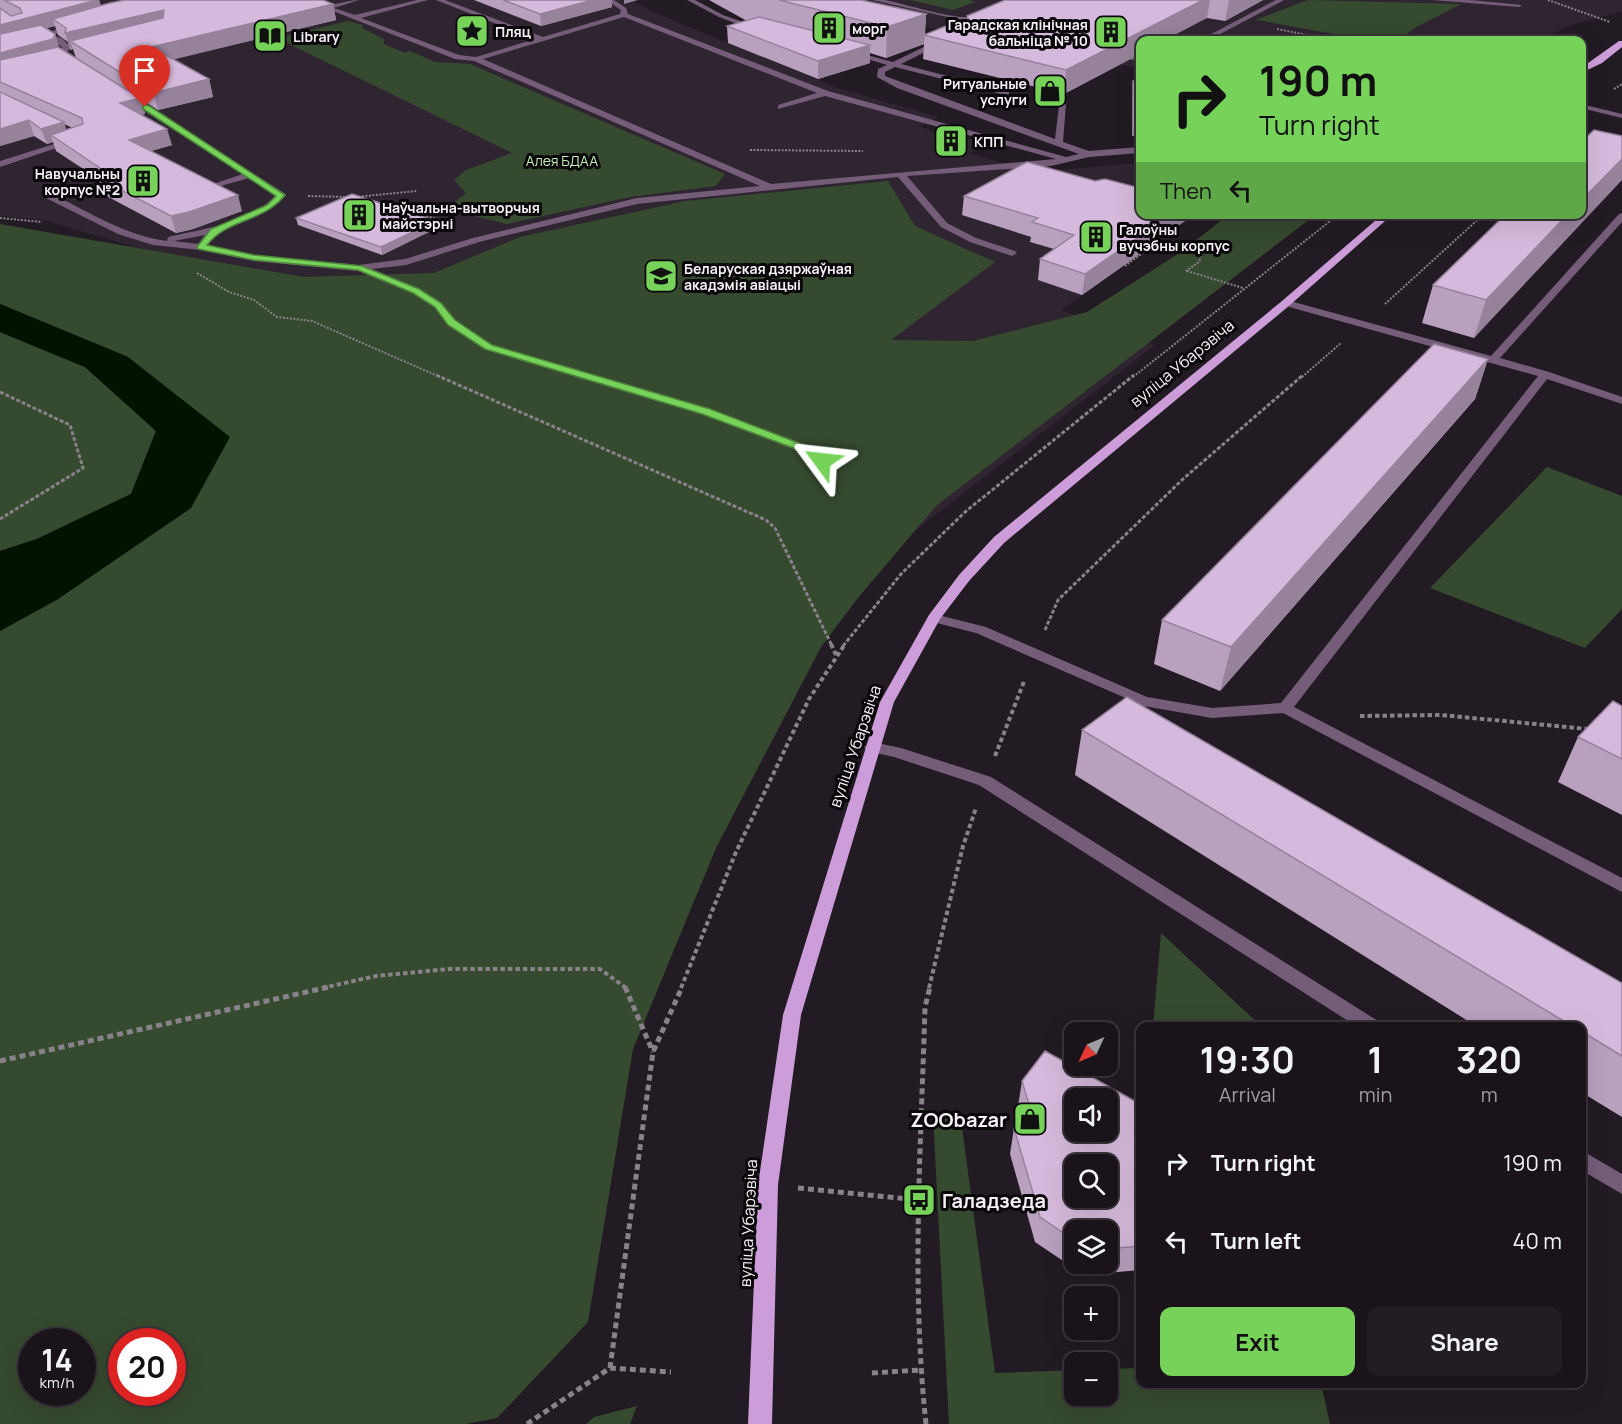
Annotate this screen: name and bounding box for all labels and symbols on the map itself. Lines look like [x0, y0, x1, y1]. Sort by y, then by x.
building icon: морг [811, 10, 847, 46]
place icon: Пляц [454, 13, 490, 49]
building icon: Гарадская клінічная бальніца № 10 [1093, 14, 1129, 50]
place label: Гарадская клінічная бальніца № 10 [948, 15, 1088, 50]
library icon: Library [252, 18, 288, 54]
place label: морг [852, 19, 886, 38]
place label: Пляц [495, 22, 531, 41]
place label: Library [293, 27, 340, 46]
pin [119, 45, 170, 107]
shop icon: Ритуальные услуги [1032, 73, 1068, 109]
place label: Ритуальные услуги [943, 74, 1027, 109]
building icon: КПП [933, 123, 969, 159]
place label: КПП [974, 132, 1003, 151]
park label: Алея БДАА [526, 151, 598, 170]
building icon: Навучальны корпус №2 [125, 163, 161, 199]
place label: Навучальны корпус №2 [35, 164, 120, 199]
building icon: Наўчальна-вытворчыя майстэрні [341, 197, 377, 233]
place label: Наўчальна-вытворчыя майстэрні [382, 198, 540, 233]
building icon: Галоўны вучэбны корпус [1078, 219, 1114, 255]
place label: Галоўны вучэбны корпус [1119, 220, 1230, 255]
school or university icon: Беларуская дзяржаўная акадэмія авіацыі [643, 258, 679, 294]
place label: Беларуская дзяржаўная акадэмія авіацыі [684, 259, 852, 294]
street label: вуліца Убарэвіча [1125, 314, 1239, 412]
position arrow [790, 429, 854, 493]
street label: вуліца Убарэвіча [824, 682, 886, 810]
north arrow [1064, 1022, 1118, 1076]
shop icon: ZOObazar [1012, 1101, 1048, 1137]
place label: ZOObazar [910, 1106, 1007, 1133]
street label: вуліца Убарэвіча [734, 1159, 762, 1287]
bus stop icon: Галадзеда [901, 1182, 937, 1218]
place label: Галадзеда [942, 1187, 1046, 1214]
speed limit sign: 20 [108, 1328, 186, 1406]

